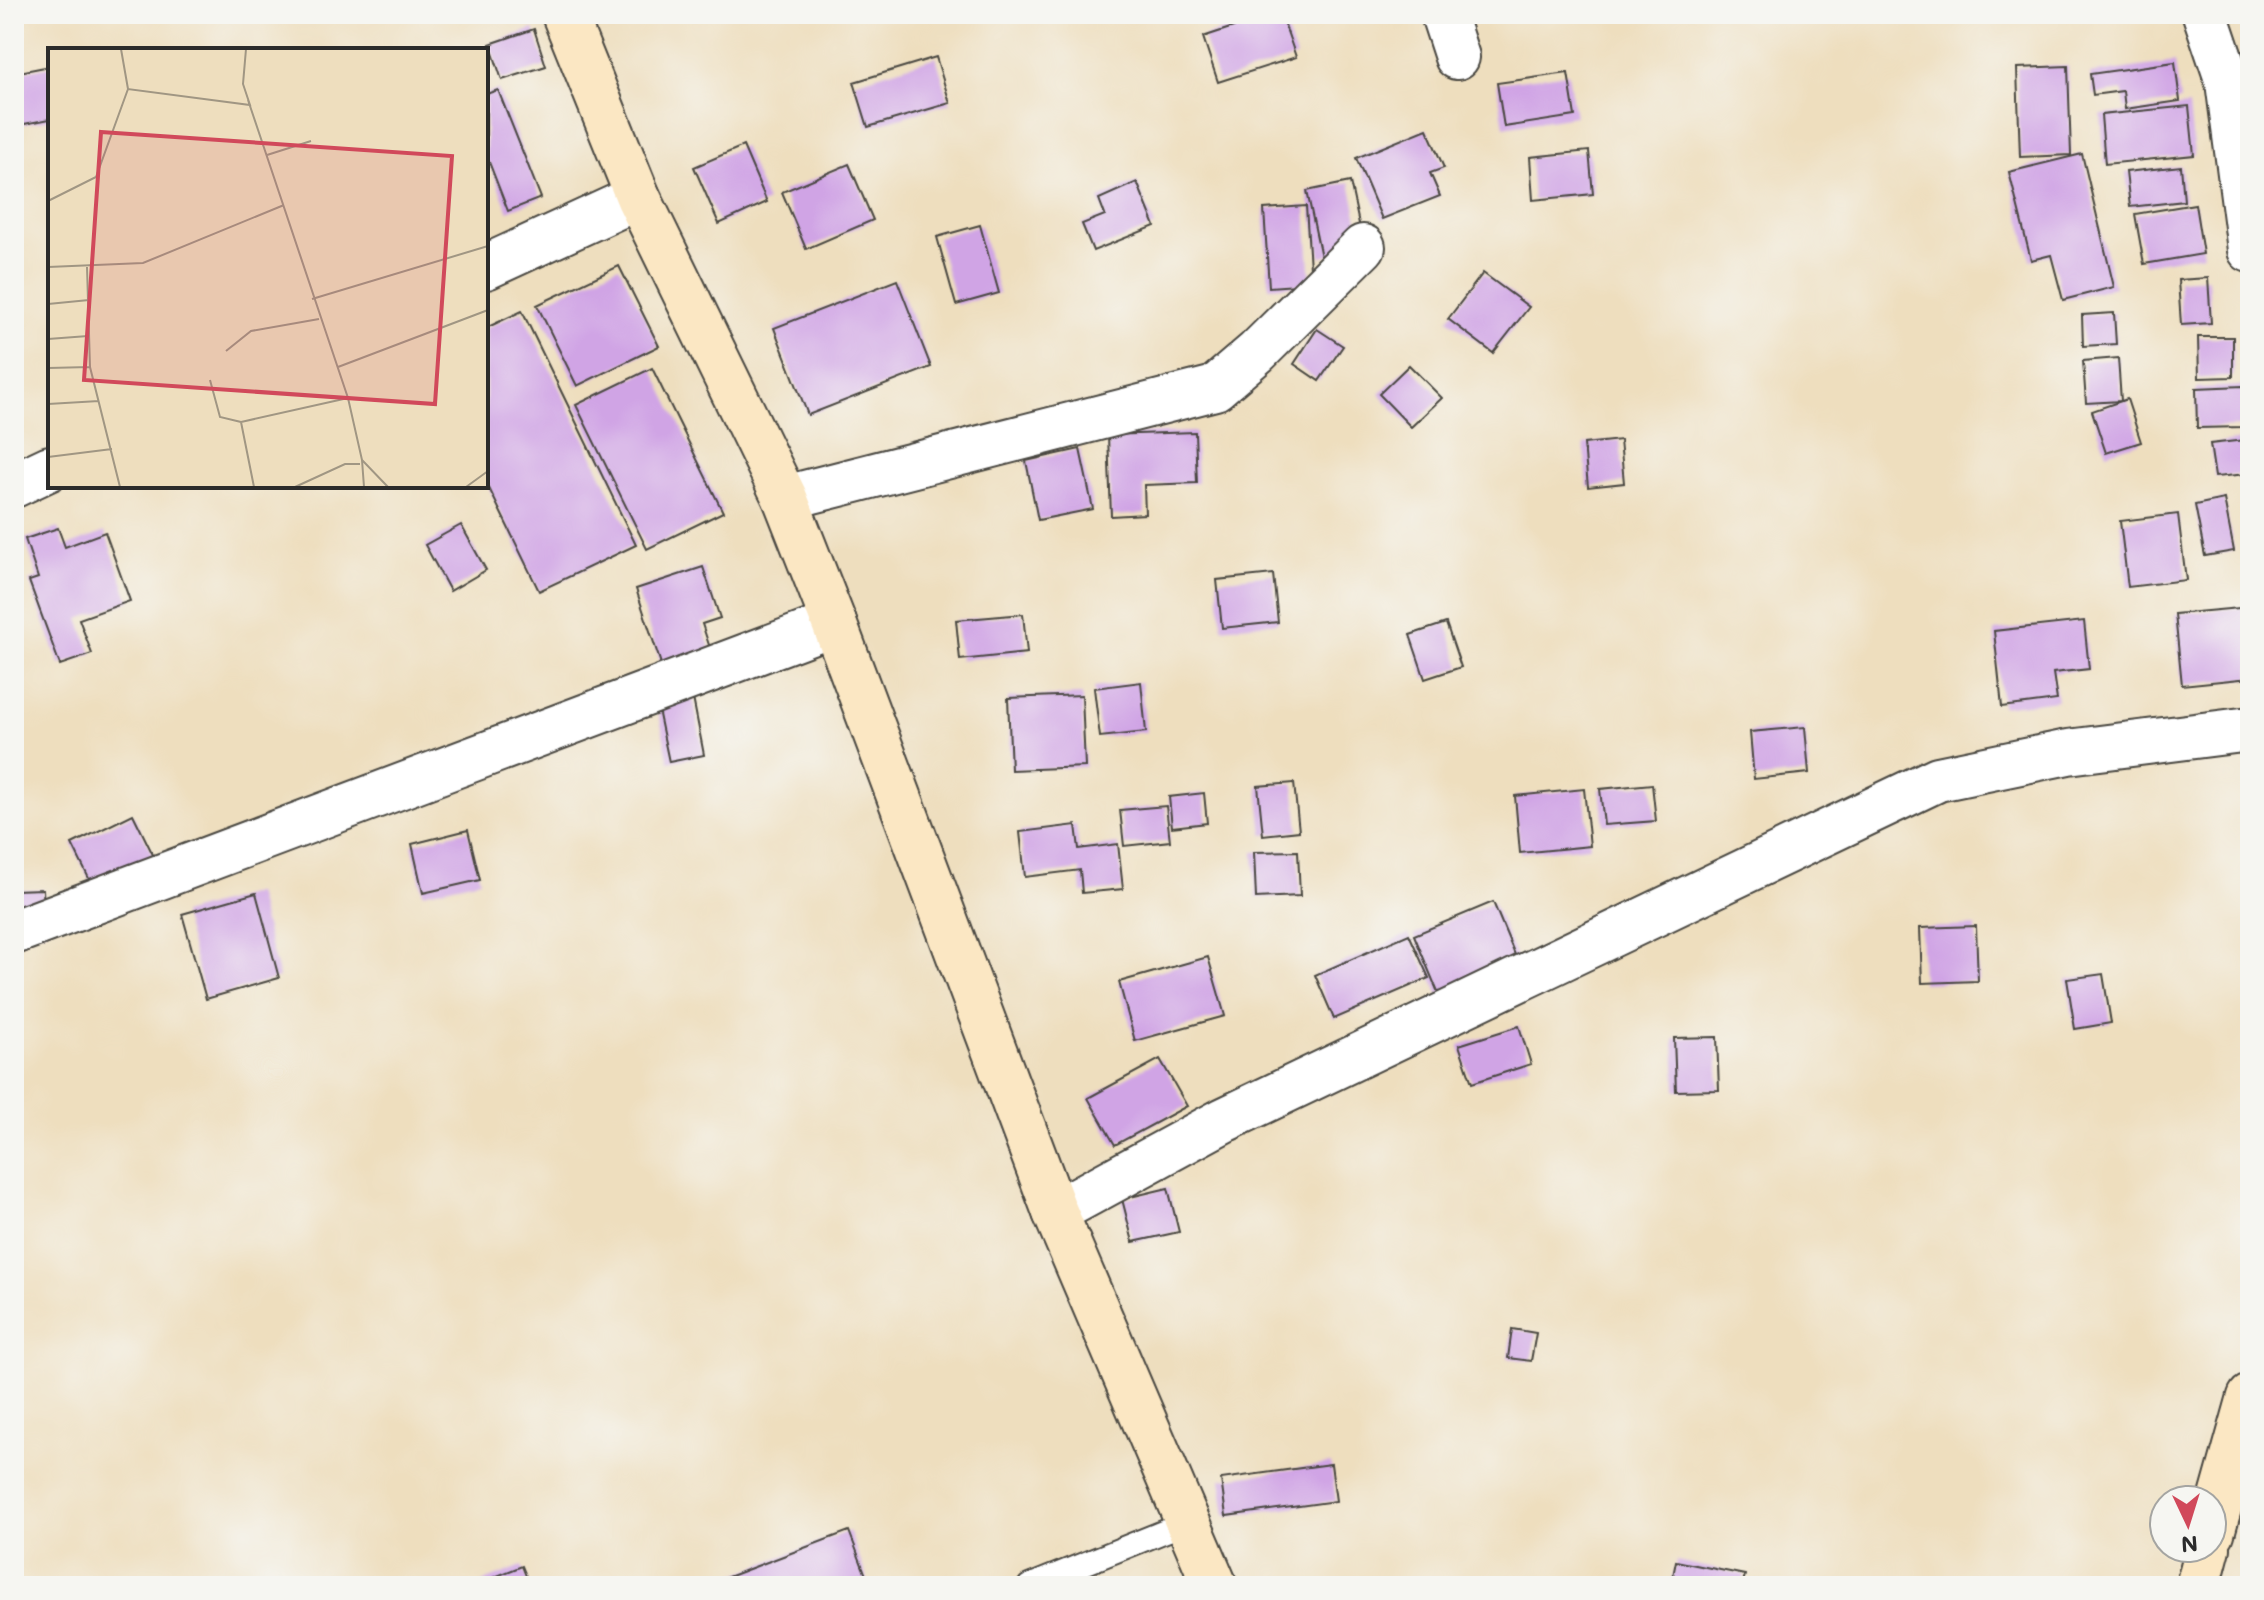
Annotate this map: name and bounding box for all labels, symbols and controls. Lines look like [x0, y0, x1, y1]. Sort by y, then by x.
inset map [48, 48, 488, 488]
north arrow [2148, 1484, 2228, 1564]
text: N [2180, 1529, 2199, 1559]

